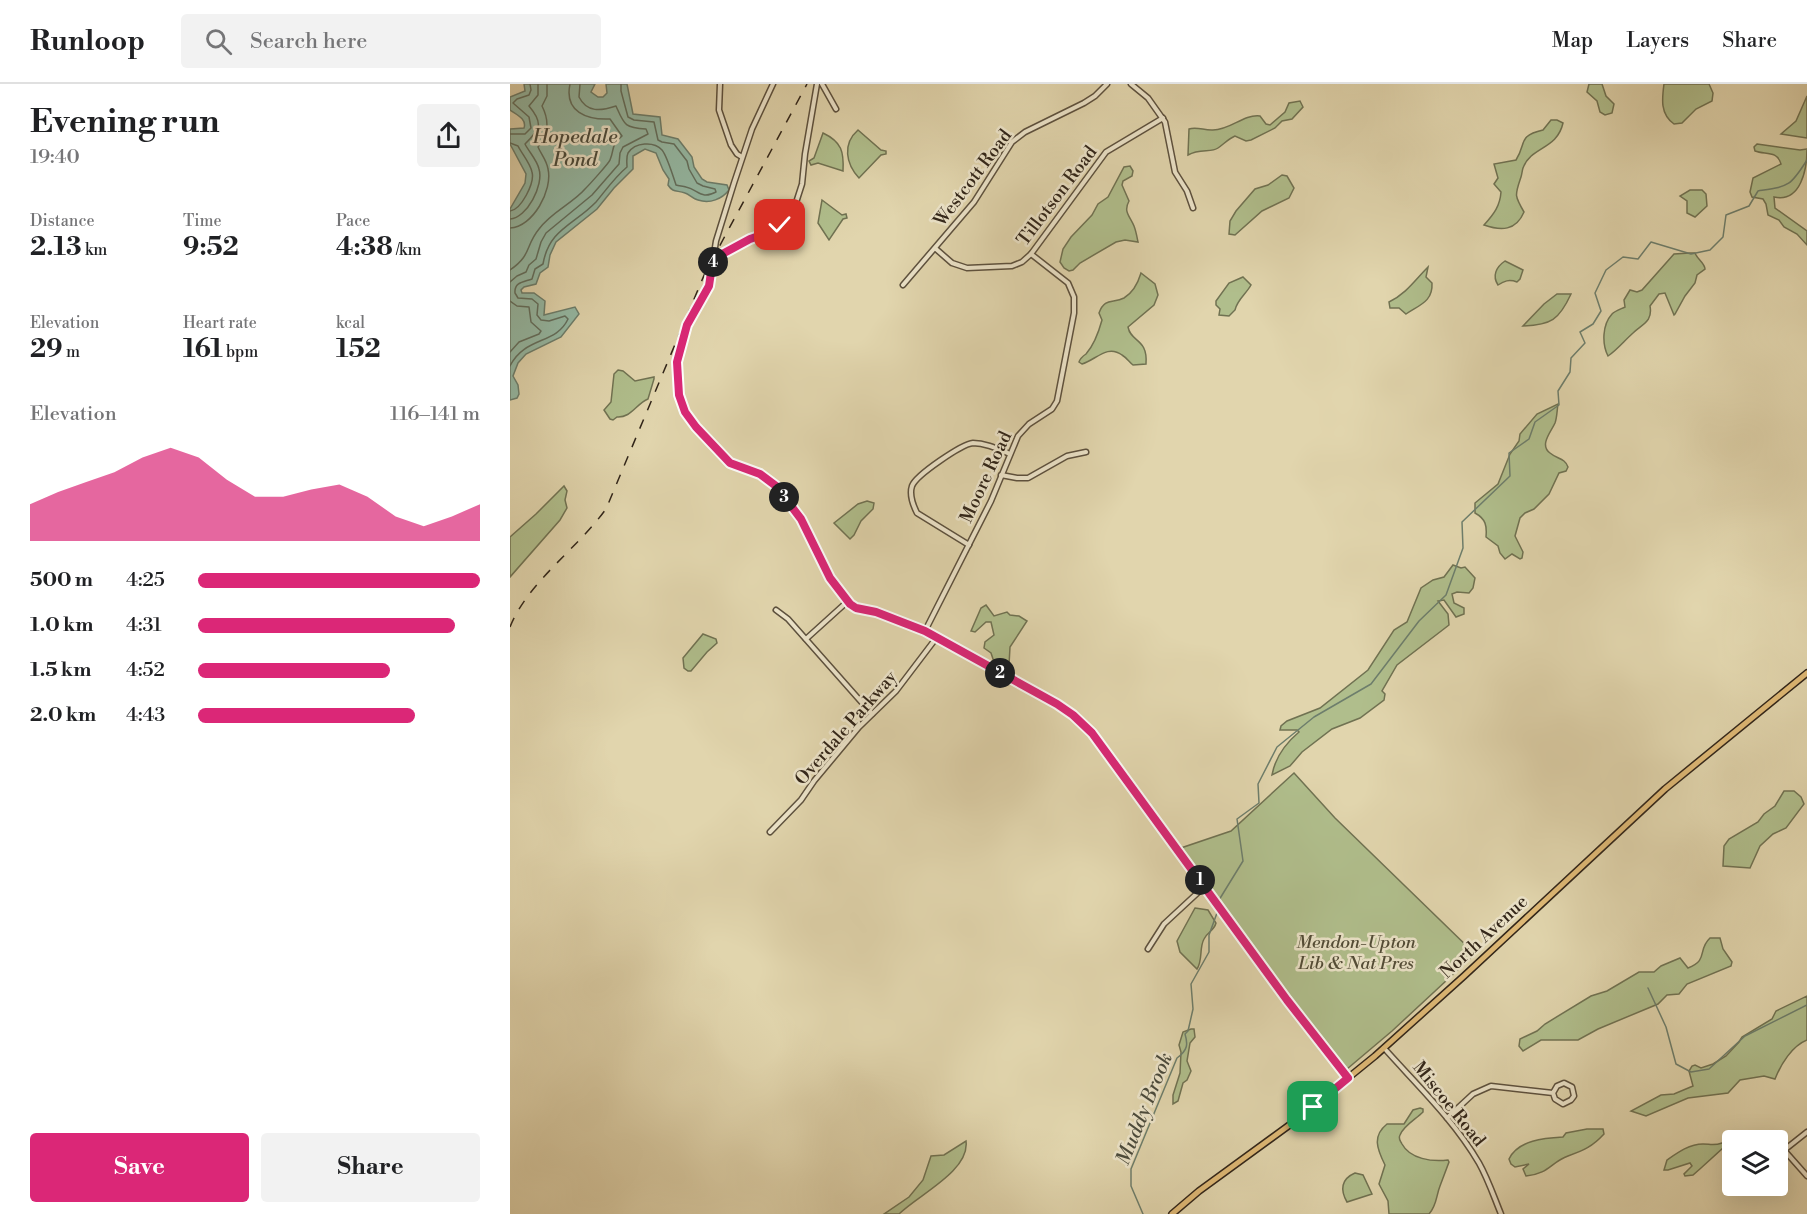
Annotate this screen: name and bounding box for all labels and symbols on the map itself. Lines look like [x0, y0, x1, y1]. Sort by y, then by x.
street label: Westcott Road [928, 124, 1017, 232]
water label: Hopedale Pond [531, 125, 618, 173]
street label: Tillotson Road [1012, 141, 1103, 251]
pin [754, 199, 805, 250]
pin: 4 [698, 247, 728, 277]
street label: Moore Road [955, 427, 1018, 526]
pin: 3 [769, 482, 799, 512]
pin: 2 [985, 658, 1015, 688]
street label: Overdale Parkway [790, 666, 902, 790]
pin: 1 [1185, 865, 1215, 895]
street label: North Avenue [1435, 890, 1533, 984]
park label: Mendon-Upton Lib & Nat Pres [1296, 931, 1417, 975]
water label: Muddy Brook [1111, 1049, 1179, 1169]
street label: Miscoe Road [1408, 1057, 1491, 1152]
pin [1287, 1081, 1338, 1132]

